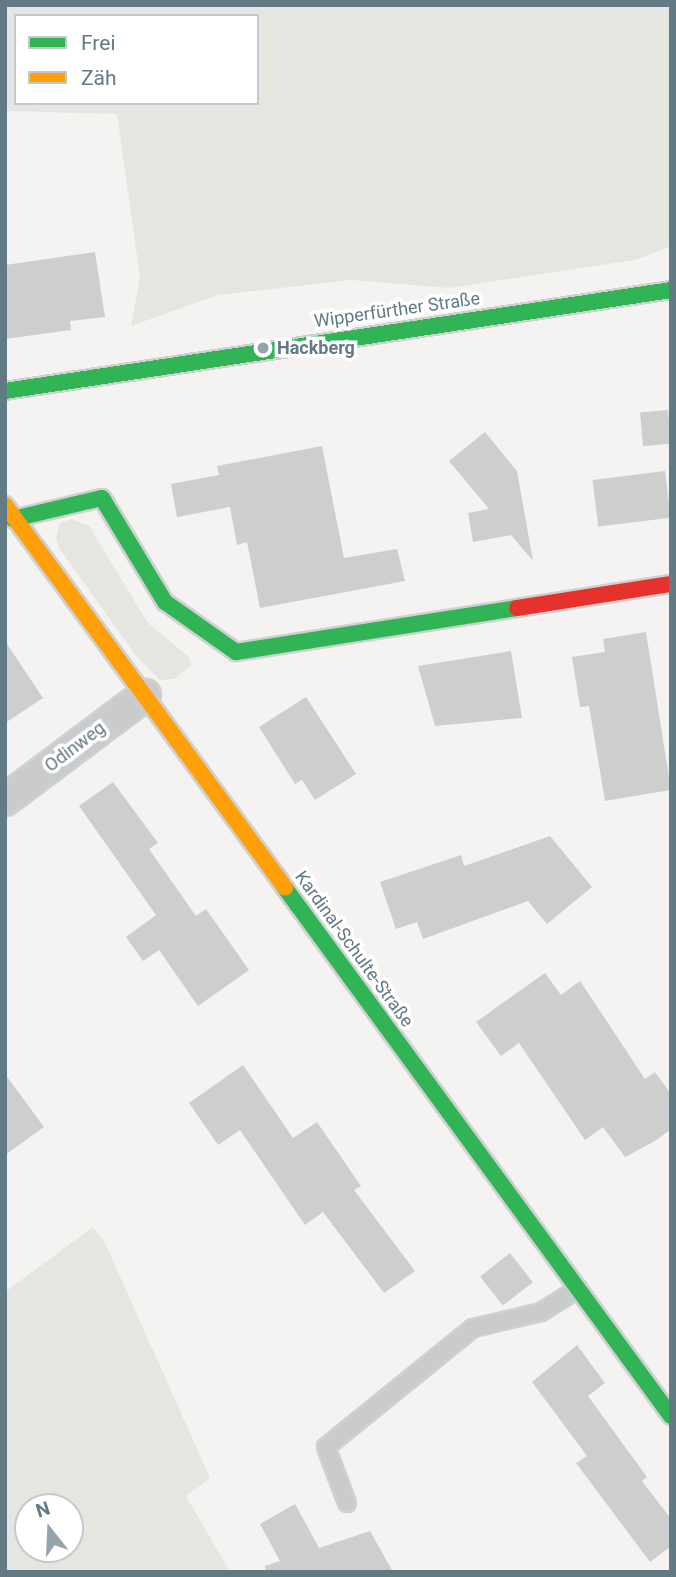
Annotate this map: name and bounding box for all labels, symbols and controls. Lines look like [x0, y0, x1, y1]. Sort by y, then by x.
legend [14, 14, 259, 105]
text: Frei [81, 31, 116, 55]
text: Zäh [81, 66, 117, 90]
street label: Wipperfürther Straße [313, 288, 481, 332]
place label: Hackberg [277, 337, 355, 359]
marker: Hackberg [255, 340, 271, 356]
street label: Odinweg [41, 717, 109, 777]
street label: Kardinal-Schulte-Straße [290, 867, 418, 1031]
north arrow [14, 1493, 84, 1563]
text: N [33, 1496, 53, 1522]

